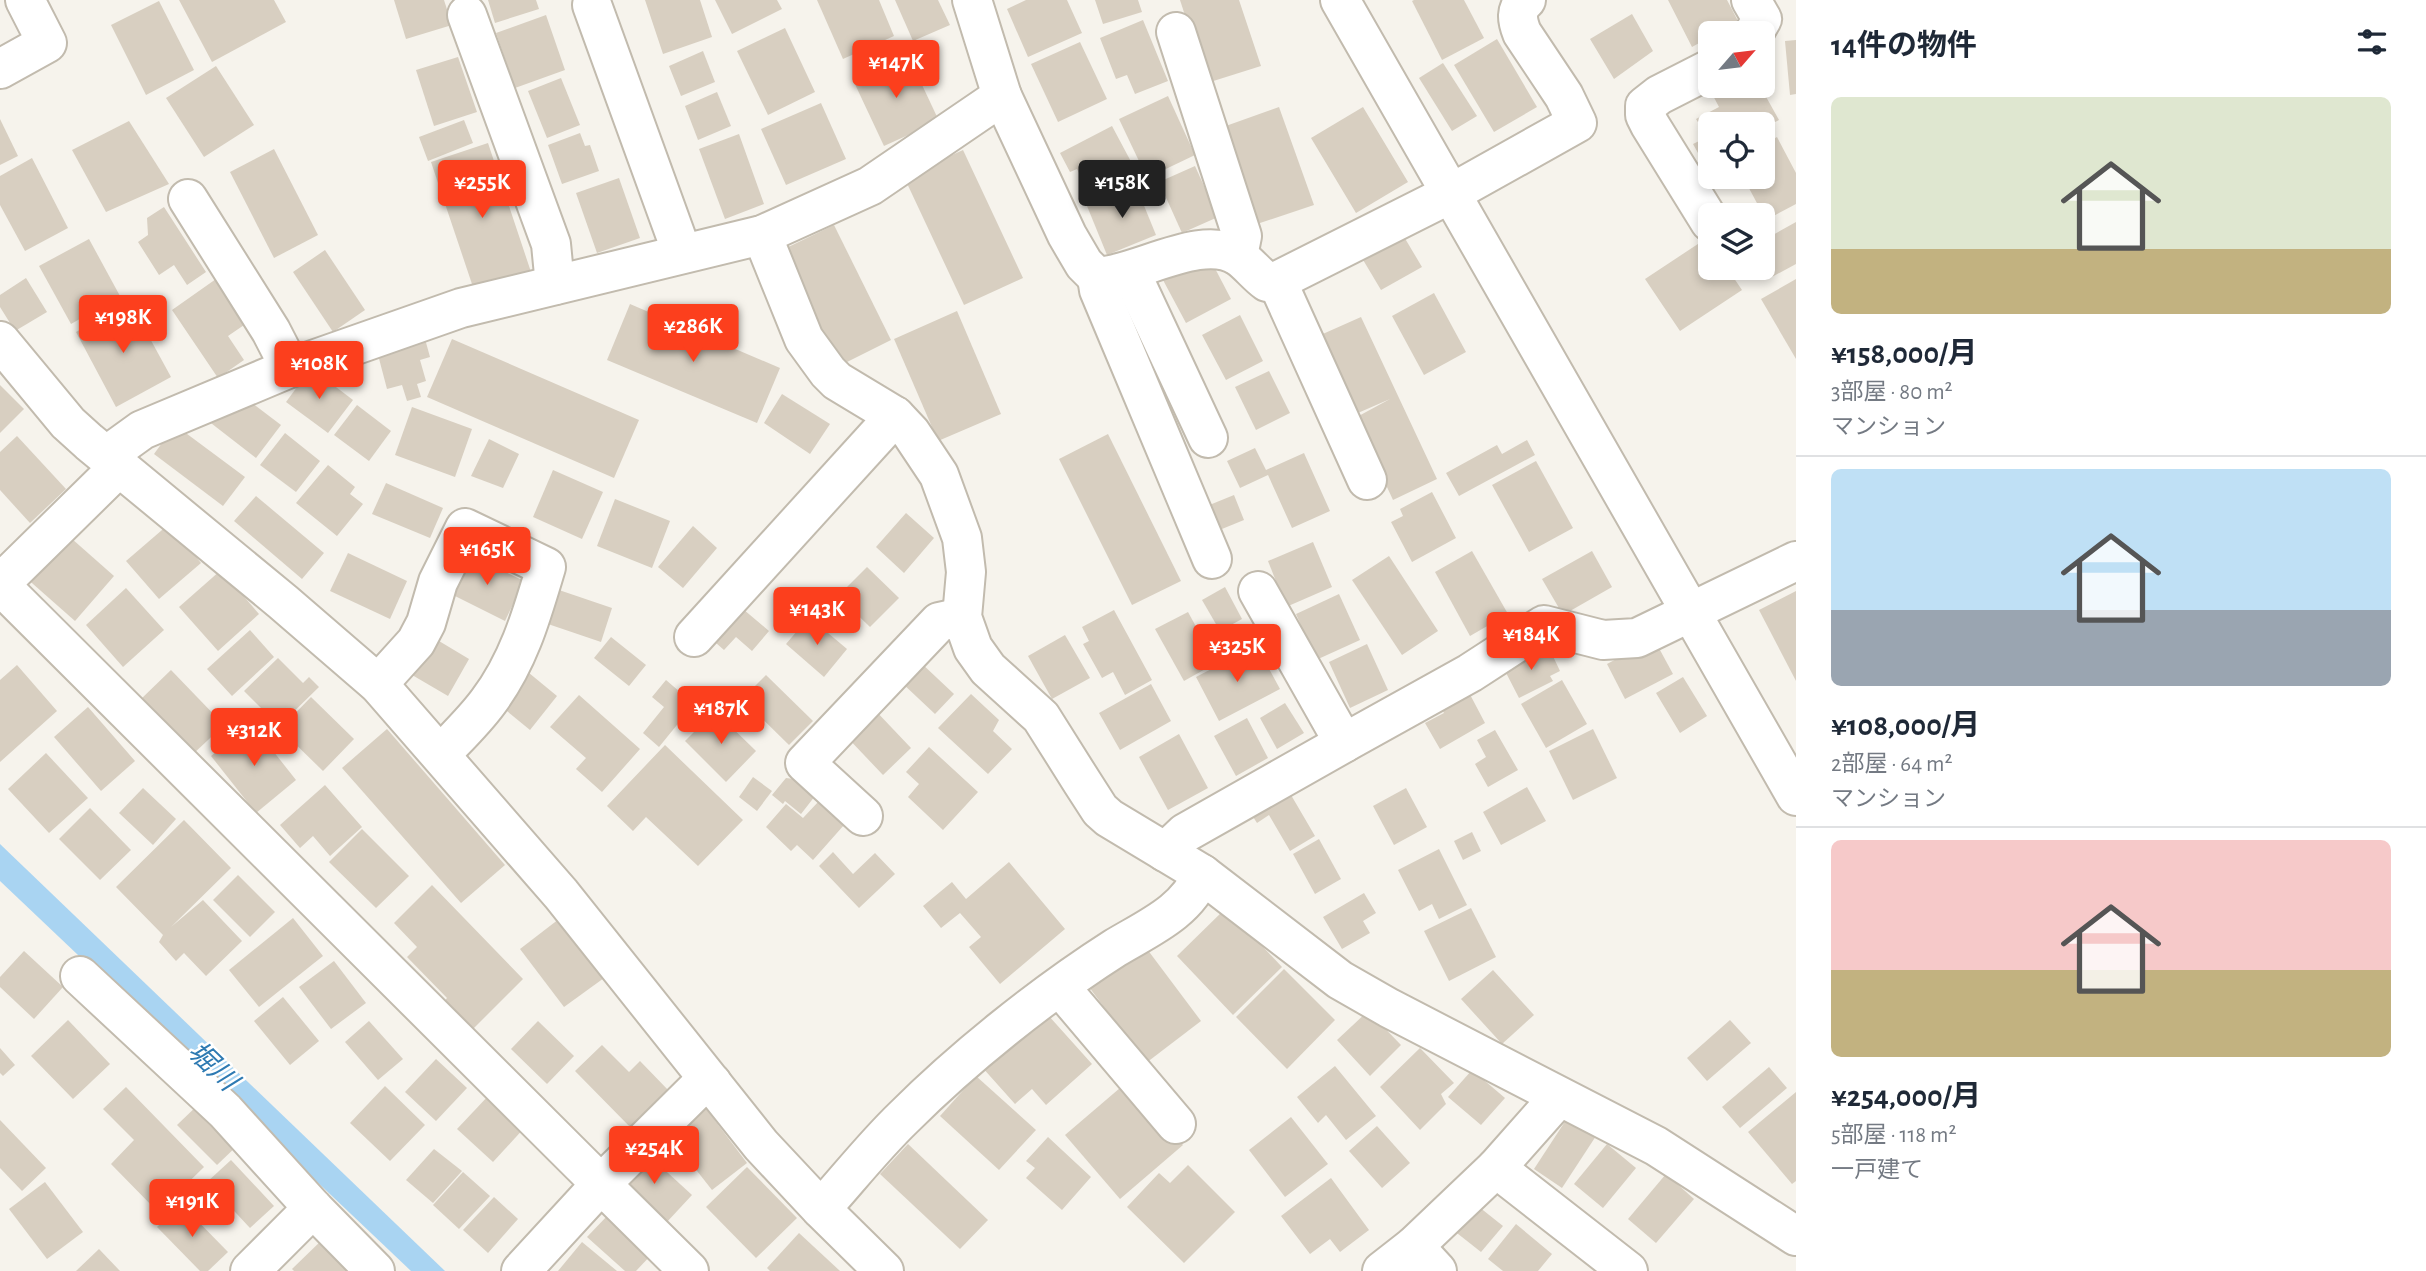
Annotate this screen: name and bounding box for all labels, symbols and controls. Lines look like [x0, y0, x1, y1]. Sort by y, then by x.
north arrow [1698, 21, 1774, 98]
map controls [1698, 21, 1775, 280]
icon: filters [2353, 23, 2391, 61]
text: 14件の物件 [1831, 31, 1977, 61]
pin: ¥147K [847, 41, 945, 100]
text: ¥147K [868, 51, 924, 74]
button: locate [1698, 112, 1775, 189]
icon: home [2048, 143, 2174, 269]
pin: ¥255K [433, 160, 531, 220]
pin: ¥158K [1073, 160, 1171, 220]
text: ¥255K [454, 171, 510, 194]
text: ¥158K [1094, 171, 1150, 194]
button: layers [1698, 203, 1775, 280]
pin: ¥198K [74, 296, 172, 355]
pin: ¥286K [644, 304, 742, 364]
text: ¥198K [95, 306, 151, 329]
text: ¥286K [664, 315, 722, 338]
text: ¥158,000/月 [1831, 339, 1978, 369]
pin: ¥108K [270, 342, 368, 401]
text: ¥108K [290, 352, 348, 375]
text: 3部屋 · 80 m² [1831, 381, 1953, 404]
text: マンション [1831, 416, 1946, 439]
icon: home [2048, 515, 2174, 641]
pin: ¥165K [438, 528, 536, 587]
text: ¥165K [460, 538, 514, 561]
pin: ¥143K [768, 588, 866, 647]
text: ¥143K [789, 598, 845, 621]
pin: ¥184K [1482, 612, 1580, 672]
text: ¥184K [1503, 623, 1559, 646]
pin: ¥325K [1188, 624, 1286, 684]
text: ¥325K [1209, 635, 1265, 658]
pin: ¥187K [672, 686, 770, 746]
text: ¥187K [693, 697, 749, 720]
pin: ¥312K [205, 708, 303, 768]
text: ¥108,000/月 [1831, 711, 1980, 741]
text: ¥312K [227, 719, 281, 742]
text: 2部屋 · 64 m² [1831, 753, 1952, 776]
text: マンション [1831, 788, 1946, 811]
icon: home [2048, 886, 2174, 1012]
water label: 堀川 [182, 1036, 245, 1099]
text: ¥254,000/月 [1831, 1082, 1981, 1112]
text: 5部屋 · 118 m² [1831, 1124, 1956, 1147]
pin: ¥254K [605, 1126, 703, 1186]
text: ¥254K [625, 1137, 683, 1160]
text: 一戸建て [1831, 1159, 1923, 1182]
pin: ¥191K [143, 1180, 241, 1239]
text: ¥191K [165, 1190, 219, 1213]

